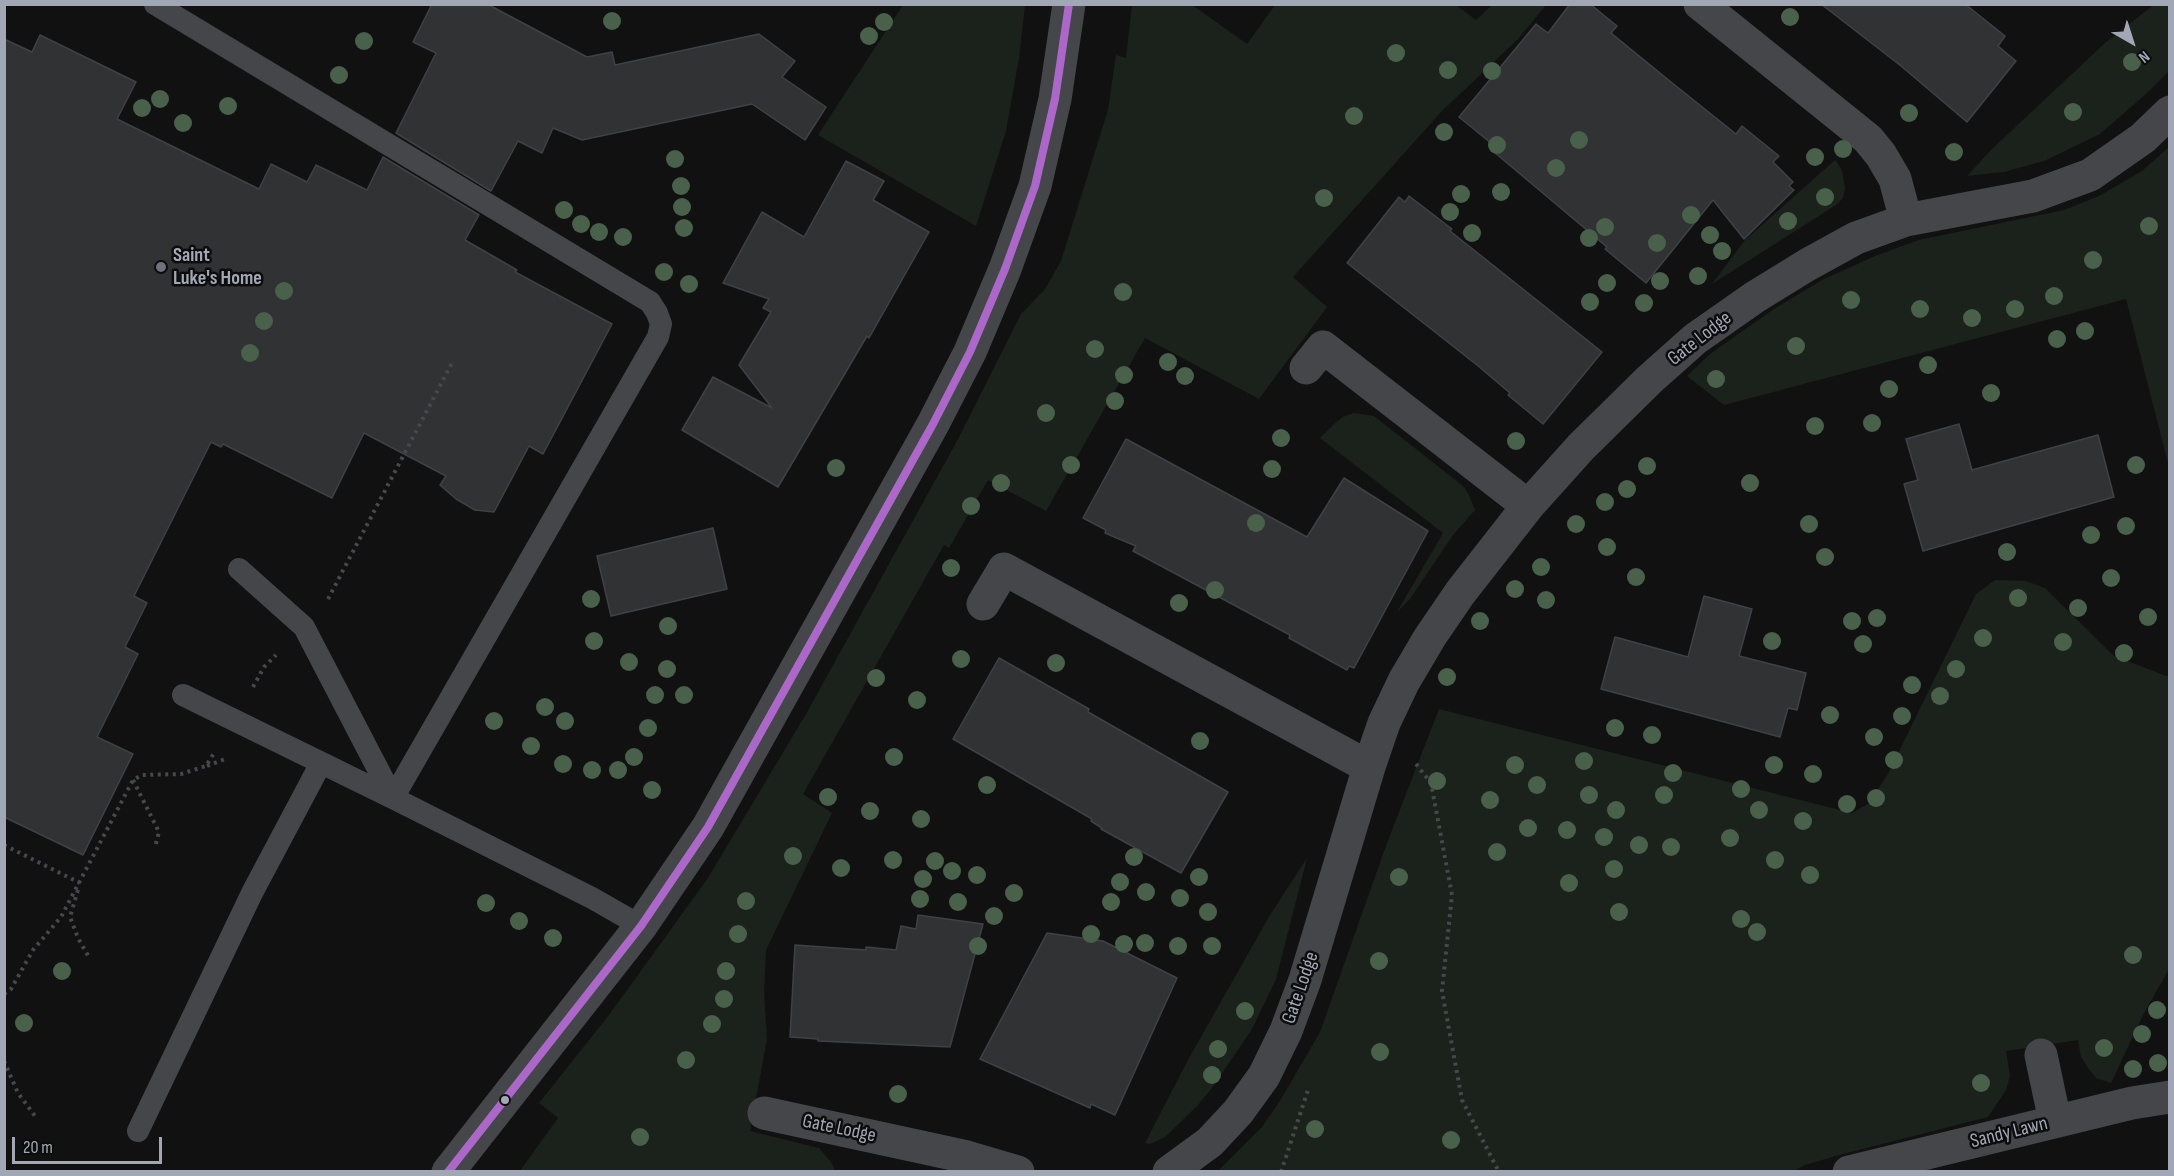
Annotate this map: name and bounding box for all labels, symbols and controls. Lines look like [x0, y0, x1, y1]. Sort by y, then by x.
north arrow [2102, 12, 2162, 72]
text: N [2134, 46, 2153, 66]
place label: Saint Luke's Home [173, 244, 262, 291]
marker: Saint Luke's Home [154, 260, 168, 274]
street label: Gate Lodge [1663, 307, 1737, 371]
street label: Gate Lodge [1278, 949, 1324, 1027]
unlabelled marker [499, 1094, 511, 1106]
street label: Gate Lodge [800, 1110, 878, 1148]
street label: Sandy Lawn [1968, 1112, 2050, 1154]
scale bar [15, 1125, 165, 1163]
text: 20 m [23, 1137, 53, 1158]

